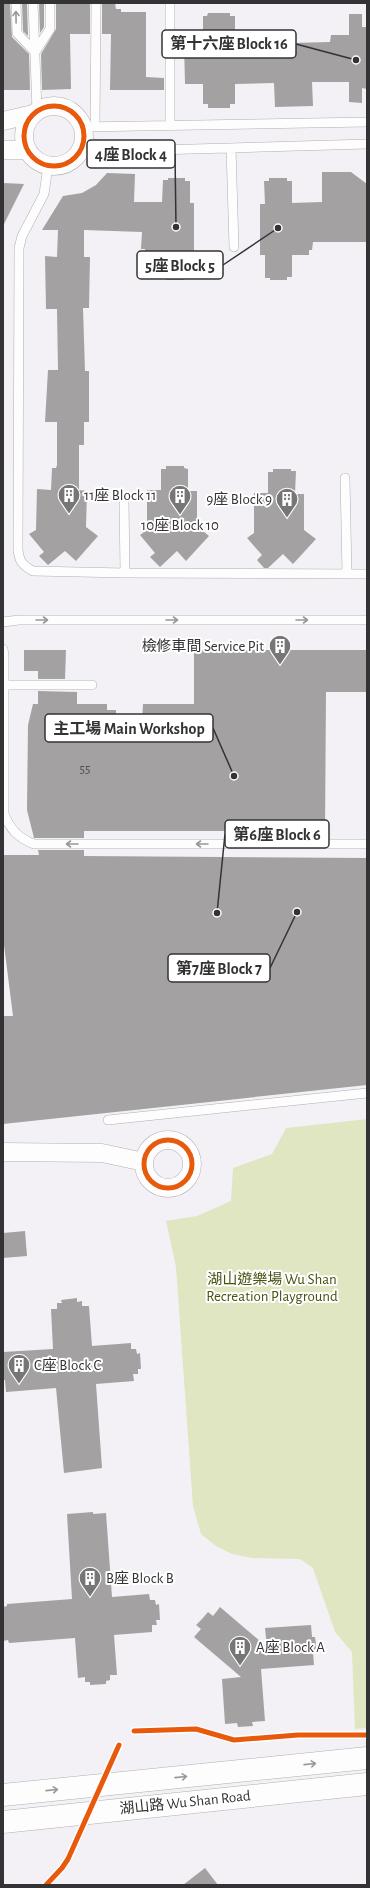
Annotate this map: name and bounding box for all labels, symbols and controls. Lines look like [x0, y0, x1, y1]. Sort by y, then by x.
one-way arrow [13, 11, 20, 24]
callout: 第十六座 Block 16 [162, 30, 296, 58]
text: 第十六座 Block 16 [170, 34, 288, 52]
callout: 4座 Block 4 [87, 140, 175, 168]
text: 4座 Block 4 [95, 146, 167, 163]
callout: 5座 Block 5 [137, 251, 223, 279]
text: 5座 Block 5 [145, 257, 215, 274]
building icon: 11座 Block 11 [56, 482, 82, 515]
building icon: 10座 Block 10 [167, 483, 193, 516]
building icon: 9座 Block 9 [274, 486, 300, 519]
place label: 11座 Block 11 [84, 487, 156, 503]
place label: 9座 Block 9 [206, 491, 272, 507]
place label: 10座 Block 10 [141, 517, 219, 533]
one-way arrow [35, 616, 48, 624]
one-way arrow [165, 616, 178, 624]
one-way arrow [295, 616, 308, 624]
building icon: 檢修車間 Service Pit [267, 633, 293, 666]
place label: 檢修車間 Service Pit [141, 637, 264, 654]
callout: 主工場 Main Workshop [45, 714, 213, 742]
text: 主工場 Main Workshop [53, 720, 205, 737]
house number: 55 [80, 763, 90, 776]
callout: 第6座 Block 6 [225, 820, 329, 848]
text: 第6座 Block 6 [233, 825, 321, 843]
one-way arrow [66, 840, 79, 848]
one-way arrow [196, 840, 209, 848]
callout: 第7座 Block 7 [168, 954, 270, 982]
text: 第7座 Block 7 [176, 959, 262, 977]
park label: 湖山遊樂場 Wu Shan Recreation Playground [206, 1271, 338, 1304]
building icon: C座 Block C [6, 1352, 32, 1385]
place label: C座 Block C [34, 1357, 101, 1373]
building icon: B座 Block B [77, 1565, 103, 1598]
place label: B座 Block B [106, 1570, 174, 1586]
building icon: A座 Block A [227, 1634, 253, 1667]
place label: A座 Block A [256, 1639, 325, 1655]
one-way arrow [303, 1760, 316, 1768]
one-way arrow [174, 1773, 187, 1781]
one-way arrow [45, 1787, 58, 1794]
street label: 湖山路 Wu Shan Road [119, 1787, 252, 1817]

